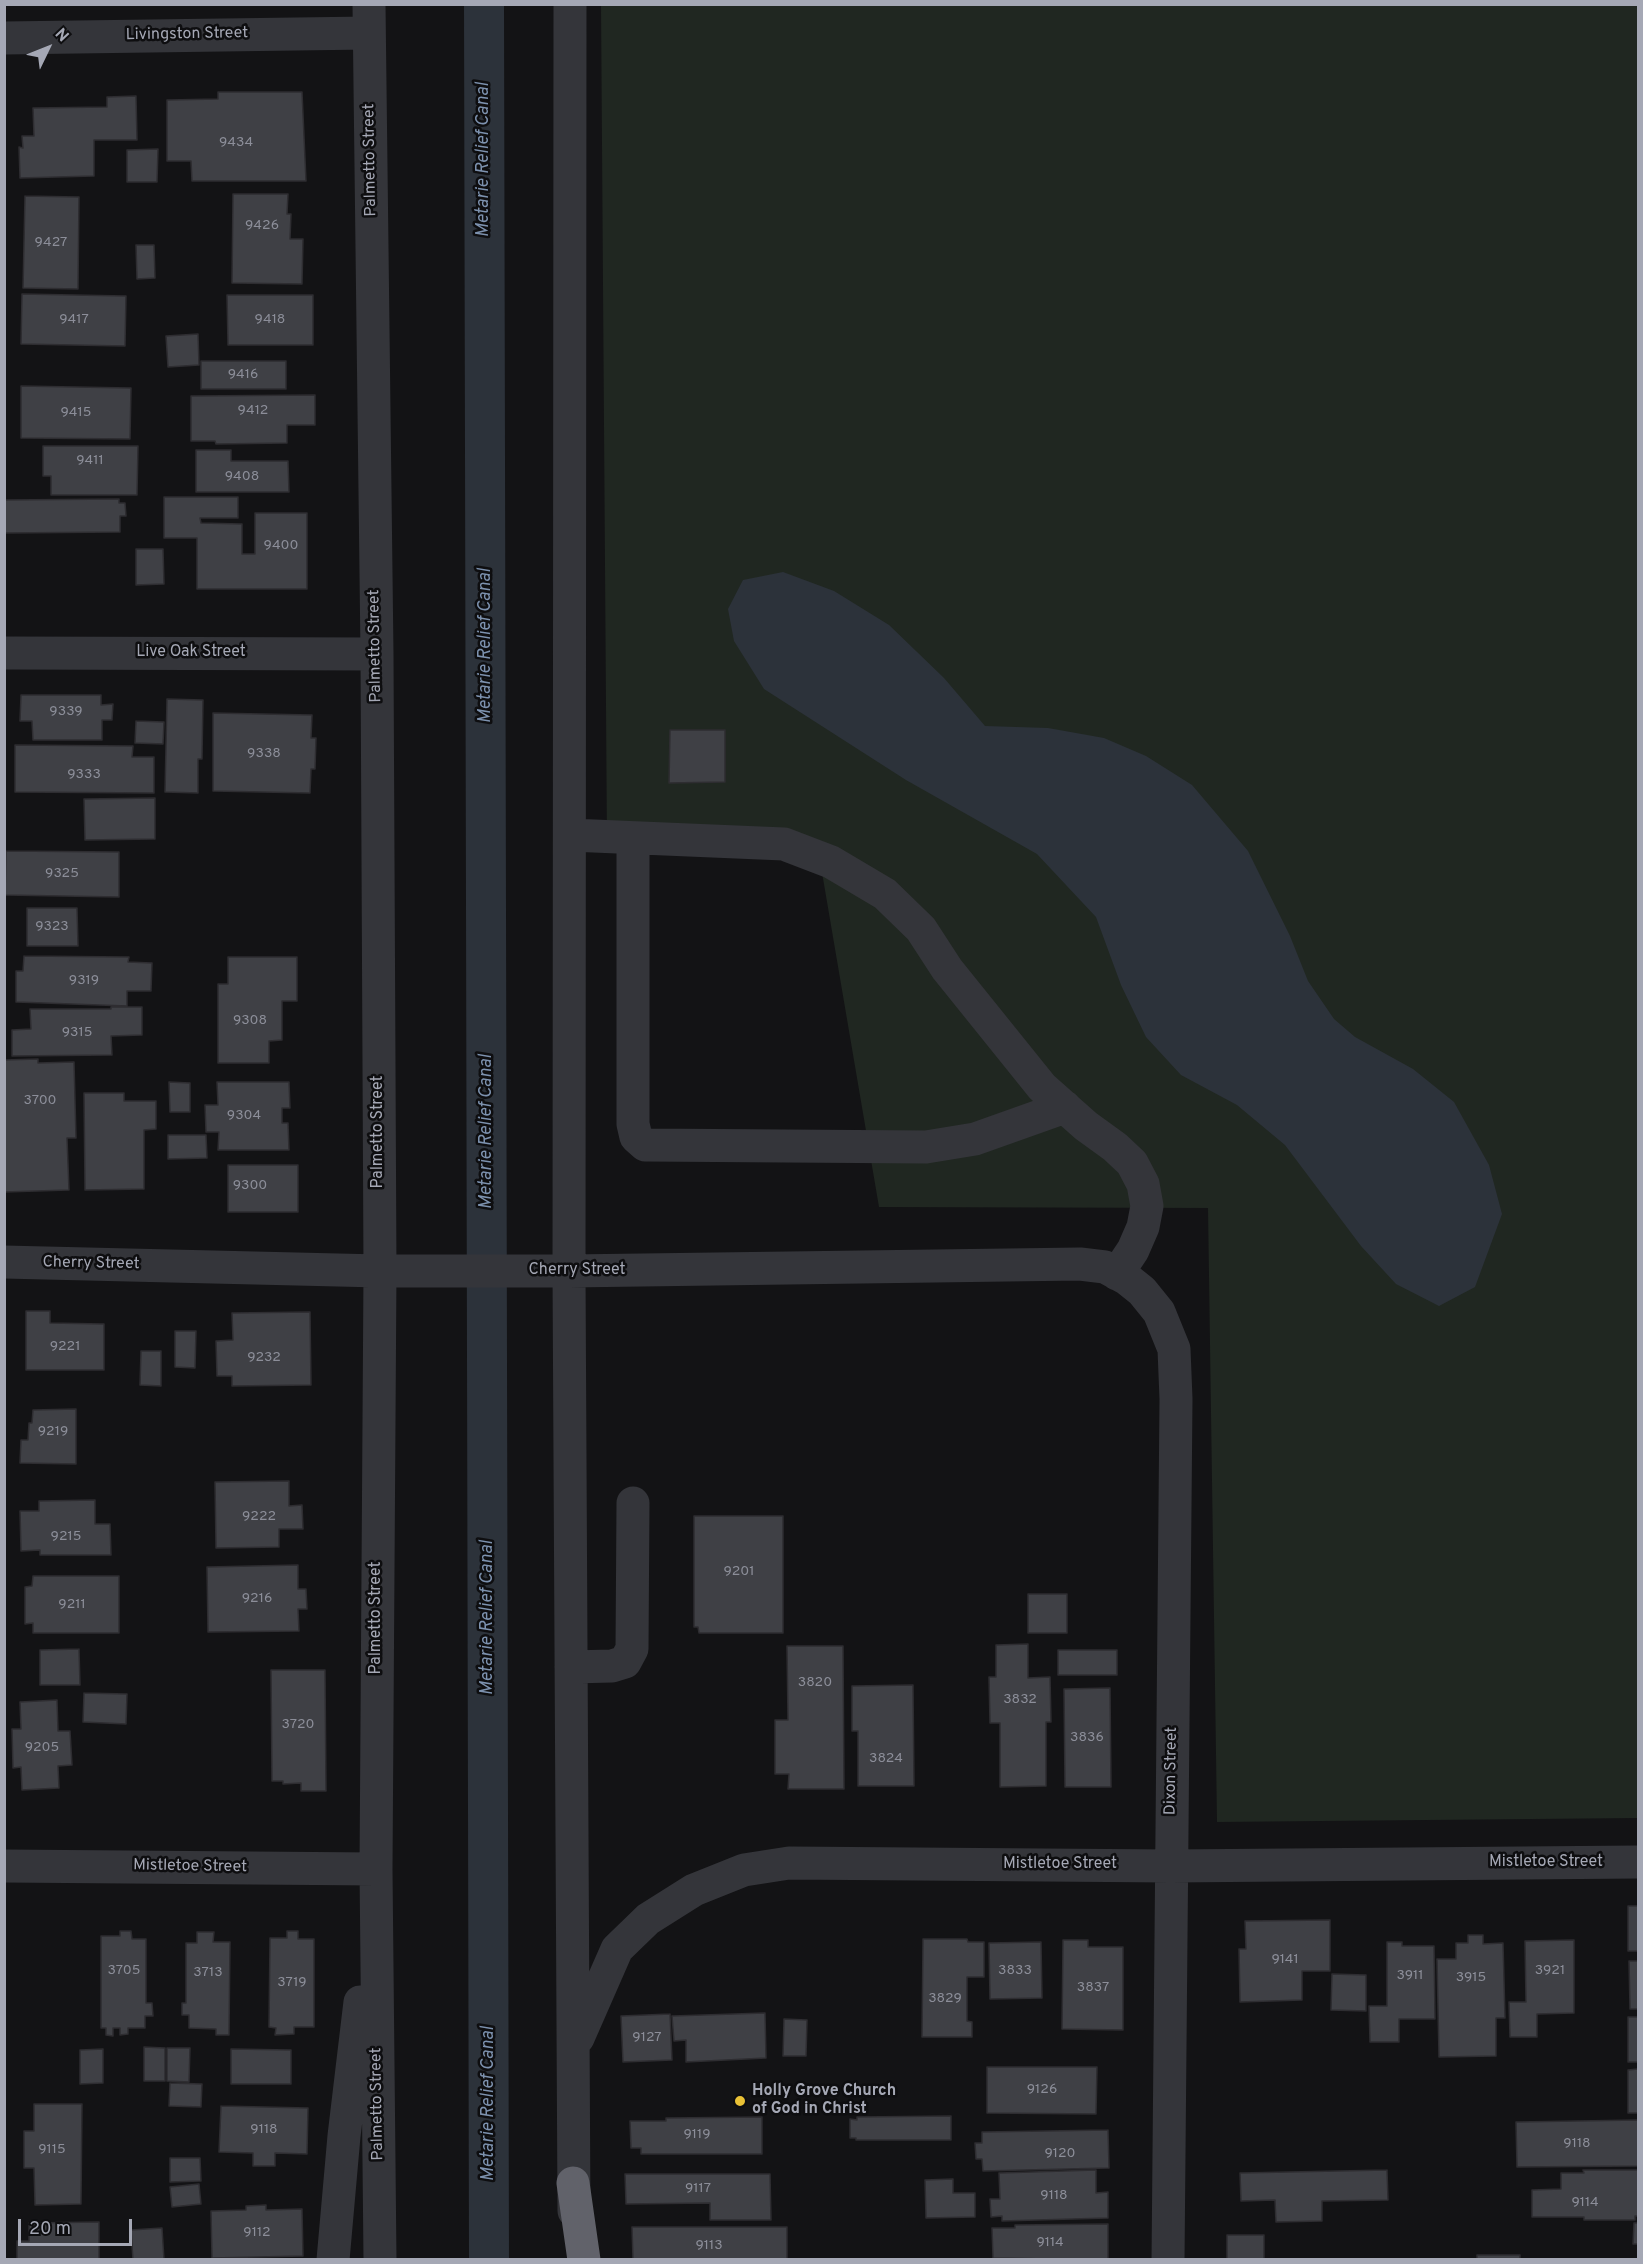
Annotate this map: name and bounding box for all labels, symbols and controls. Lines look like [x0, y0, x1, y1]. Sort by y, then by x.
north arrow [18, 18, 78, 78]
street label: Livingston Street [126, 24, 248, 46]
text: N [50, 25, 72, 47]
water label: Metarie Relief Canal [473, 82, 495, 238]
street label: Palmetto Street [360, 103, 382, 217]
house number: 9434 [219, 135, 253, 151]
house number: 9426 [245, 218, 279, 234]
house number: 9427 [35, 235, 67, 251]
house number: 9417 [59, 312, 89, 328]
house number: 9418 [255, 312, 285, 328]
house number: 9416 [228, 367, 258, 383]
house number: 9412 [238, 403, 268, 419]
house number: 9415 [61, 405, 91, 421]
house number: 9411 [76, 453, 104, 469]
house number: 9408 [225, 469, 259, 485]
house number: 9400 [264, 538, 298, 554]
water label: Metarie Relief Canal [475, 568, 497, 724]
street label: Palmetto Street [365, 589, 387, 703]
street label: Live Oak Street [136, 643, 246, 663]
house number: 9339 [49, 704, 83, 720]
house number: 9338 [247, 746, 281, 762]
house number: 9333 [67, 767, 101, 783]
house number: 9325 [45, 866, 79, 882]
house number: 9323 [35, 919, 69, 935]
house number: 9319 [69, 973, 99, 989]
house number: 9308 [233, 1013, 267, 1029]
house number: 9315 [62, 1025, 92, 1041]
water label: Metarie Relief Canal [476, 1054, 498, 1210]
street label: Palmetto Street [369, 1075, 389, 1189]
house number: 3700 [23, 1093, 57, 1109]
house number: 9304 [227, 1108, 261, 1124]
house number: 9300 [233, 1178, 267, 1194]
street label: Cherry Street [42, 1254, 140, 1274]
street label: Cherry Street [528, 1261, 626, 1281]
house number: 9221 [50, 1339, 80, 1355]
house number: 9232 [247, 1350, 281, 1366]
house number: 9219 [38, 1424, 68, 1440]
house number: 9222 [242, 1509, 276, 1525]
house number: 9215 [51, 1529, 81, 1545]
water label: Metarie Relief Canal [477, 1540, 499, 1696]
street label: Palmetto Street [367, 1561, 387, 1675]
house number: 9201 [723, 1564, 755, 1580]
house number: 9216 [242, 1591, 272, 1607]
house number: 9211 [58, 1597, 86, 1613]
house number: 3820 [798, 1675, 832, 1691]
house number: 3832 [1003, 1692, 1037, 1708]
house number: 3720 [282, 1717, 314, 1733]
street label: Dixon Street [1162, 1727, 1182, 1815]
house number: 3836 [1070, 1730, 1104, 1746]
house number: 9205 [25, 1740, 59, 1756]
house number: 3824 [869, 1751, 903, 1767]
street label: Mistletoe Street [1489, 1853, 1603, 1873]
street label: Mistletoe Street [1003, 1855, 1117, 1875]
street label: Mistletoe Street [133, 1856, 247, 1878]
house number: 9141 [1271, 1952, 1299, 1968]
house number: 3705 [108, 1963, 140, 1979]
house number: 3833 [998, 1963, 1032, 1979]
house number: 3921 [1535, 1963, 1565, 1979]
house number: 3713 [193, 1965, 223, 1981]
house number: 3911 [1397, 1968, 1423, 1984]
house number: 3915 [1456, 1970, 1486, 1986]
house number: 3719 [277, 1975, 307, 1991]
house number: 3837 [1077, 1980, 1109, 1996]
house number: 3829 [928, 1991, 962, 2007]
water label: Metarie Relief Canal [478, 2026, 500, 2182]
house number: 9127 [632, 2030, 662, 2046]
street label: Palmetto Street [367, 2047, 389, 2161]
place label: Holly Grove Church of God in Christ [752, 2082, 896, 2120]
house number: 9126 [1027, 2082, 1057, 2098]
marker: Holly Grove Church of God in Christ [733, 2094, 747, 2108]
house number: 9118 [250, 2122, 278, 2138]
house number: 9119 [683, 2127, 711, 2143]
house number: 9118 [1563, 2136, 1591, 2152]
house number: 9115 [38, 2142, 66, 2158]
house number: 9120 [1044, 2146, 1076, 2162]
house number: 9117 [685, 2181, 711, 2197]
house number: 9118 [1040, 2188, 1068, 2204]
house number: 9114 [1571, 2195, 1599, 2211]
scale bar [21, 2207, 135, 2245]
text: 20 m [29, 2218, 71, 2241]
house number: 9112 [243, 2225, 271, 2241]
house number: 9114 [1036, 2235, 1064, 2251]
house number: 9113 [695, 2238, 723, 2254]

